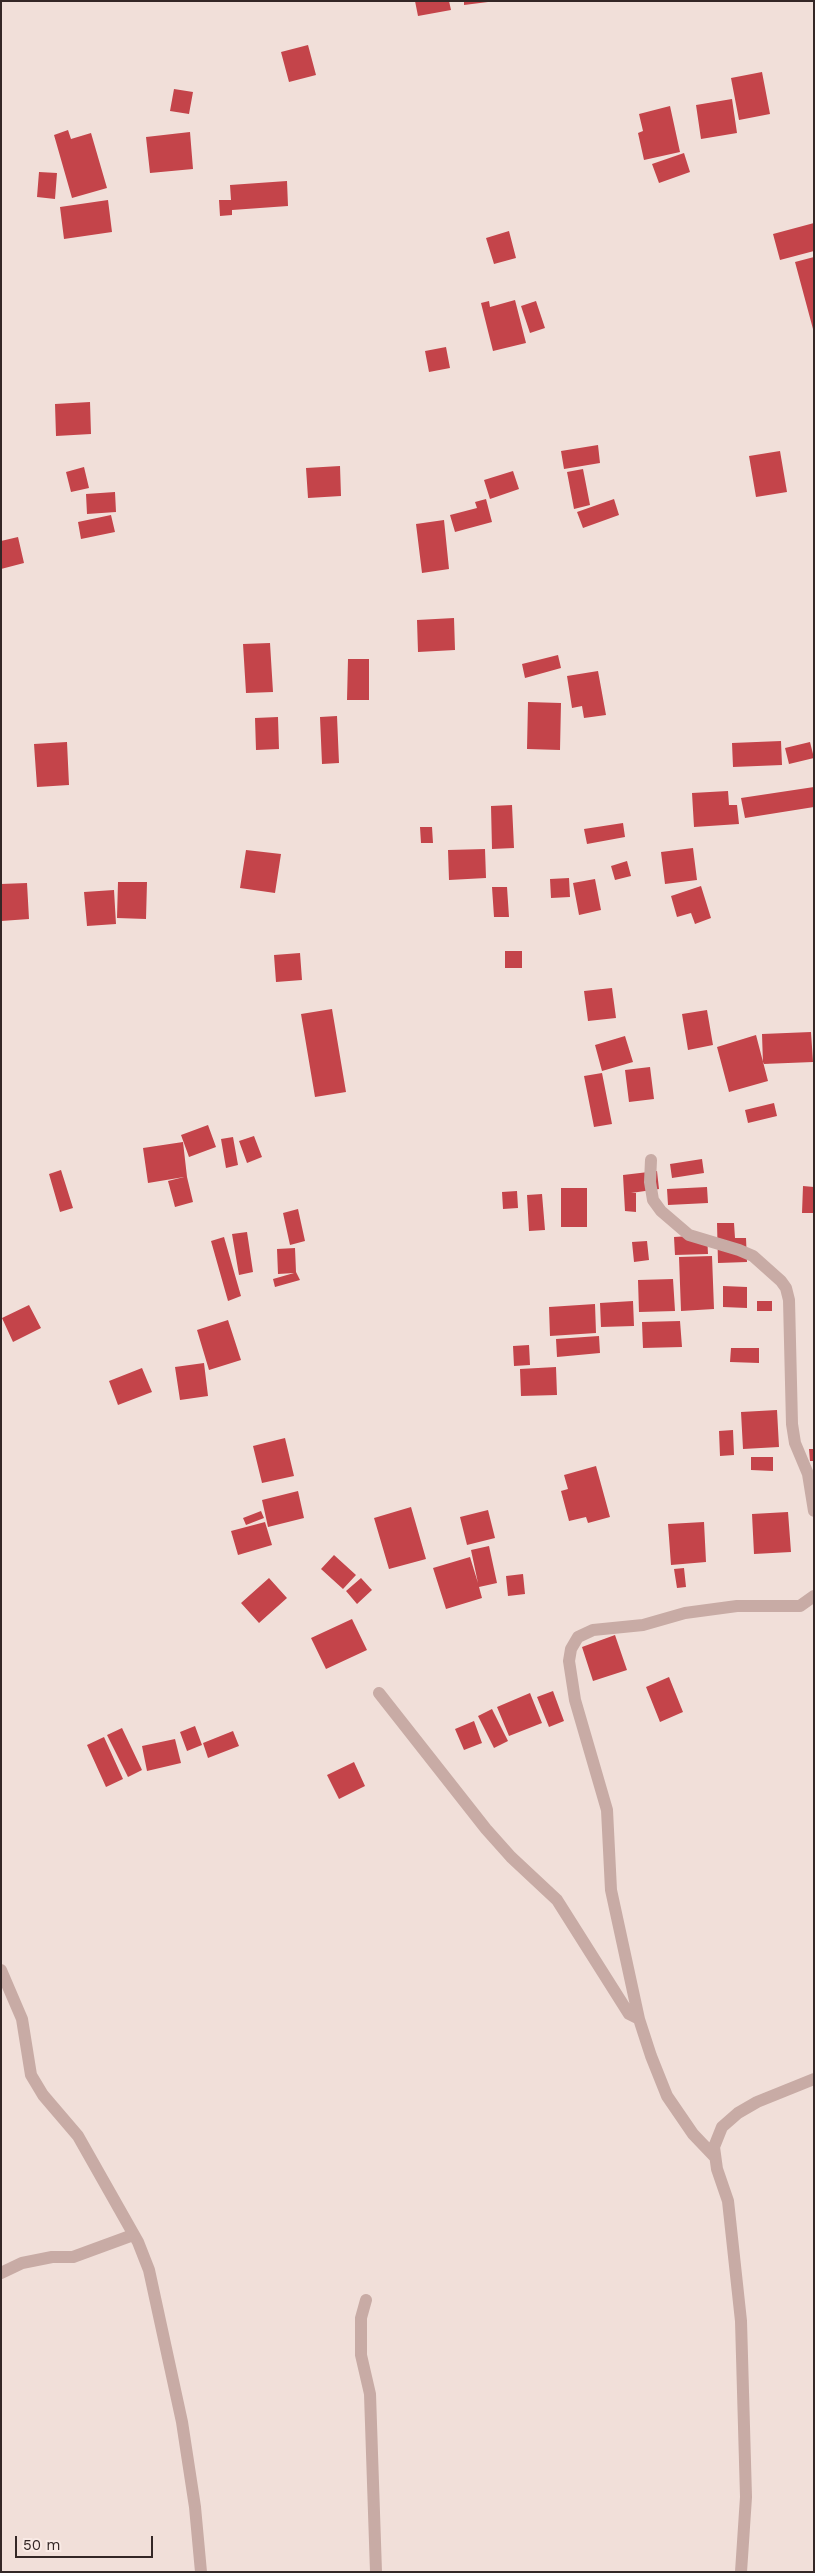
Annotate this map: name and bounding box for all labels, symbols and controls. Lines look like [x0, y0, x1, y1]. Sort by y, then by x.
scale bar [18, 2526, 155, 2558]
text: 50 m [23, 2536, 60, 2554]

